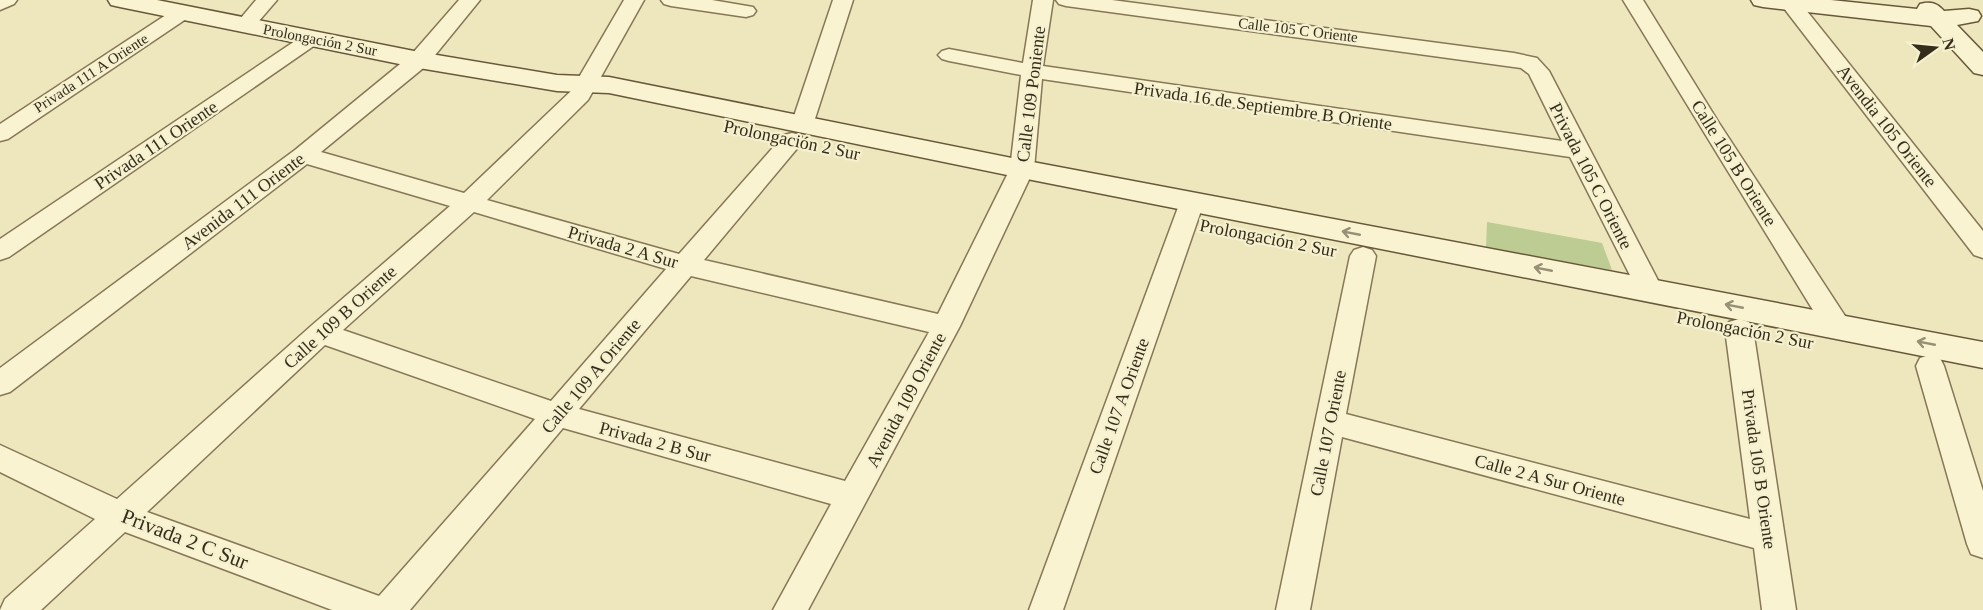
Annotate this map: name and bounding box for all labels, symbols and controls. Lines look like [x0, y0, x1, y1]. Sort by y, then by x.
street label: Calle 105 C Oriente [1237, 15, 1359, 45]
north arrow [1905, 18, 1965, 78]
street label: Prolongación 2 Sur [262, 21, 378, 59]
street label: Calle 109 Poniente [1013, 25, 1049, 163]
street label: Privada 111 A Oriente [31, 30, 151, 116]
text: N [1939, 36, 1959, 52]
street label: Avendia 105 Oriente [1833, 61, 1941, 191]
street label: Privada 16 de Septiembre B Oriente [1133, 78, 1393, 134]
street label: Calle 105 B Oriente [1687, 96, 1781, 230]
street label: Privada 111 Oriente [91, 97, 221, 193]
street label: Privada 105 C Oriente [1545, 100, 1637, 252]
street label: Prolongación 2 Sur [722, 116, 862, 164]
street label: Avenida 111 Oriente [178, 148, 308, 254]
street label: Prolongación 2 Sur [1198, 215, 1338, 261]
street label: Privada 2 A Sur [566, 222, 680, 272]
one-way arrow [1342, 227, 1362, 238]
street label: Calle 109 B Oriente [280, 261, 400, 373]
one-way arrow [1533, 263, 1553, 274]
one-way arrow [1725, 300, 1745, 311]
street label: Prolongación 2 Sur [1675, 307, 1815, 353]
street label: Calle 109 A Oriente [537, 315, 645, 437]
street label: Avenida 109 Oriente [862, 329, 950, 471]
street label: Calle 107 A Oriente [1085, 335, 1153, 477]
one-way arrow [1916, 337, 1935, 349]
street label: Calle 107 Oriente [1306, 368, 1350, 498]
street label: Privada 105 B Oriente [1738, 388, 1780, 550]
street label: Privada 2 B Sur [597, 418, 713, 466]
street label: Calle 2 A Sur Oriente [1473, 450, 1627, 510]
street label: Privada 2 C Sur [118, 504, 252, 574]

